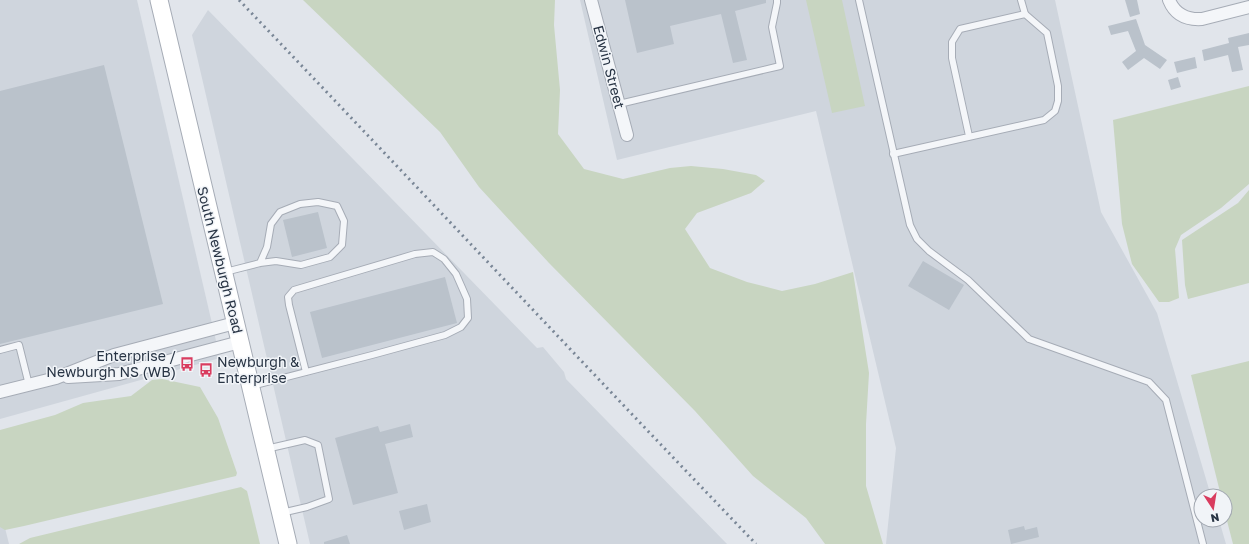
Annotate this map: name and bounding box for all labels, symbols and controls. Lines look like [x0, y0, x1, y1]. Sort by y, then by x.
street label: Edwin Street [590, 23, 629, 110]
street label: South Newburgh Road [194, 185, 247, 335]
place label: Enterprise / Newburgh NS (WB) [46, 347, 176, 380]
place label: Newburgh & Enterprise [217, 353, 300, 386]
bus stop icon: Enterprise / Newburgh NS (WB) [179, 356, 195, 372]
bus stop icon: Newburgh & Enterprise [198, 362, 214, 378]
north arrow [1193, 488, 1233, 528]
text: N [1210, 511, 1221, 525]

